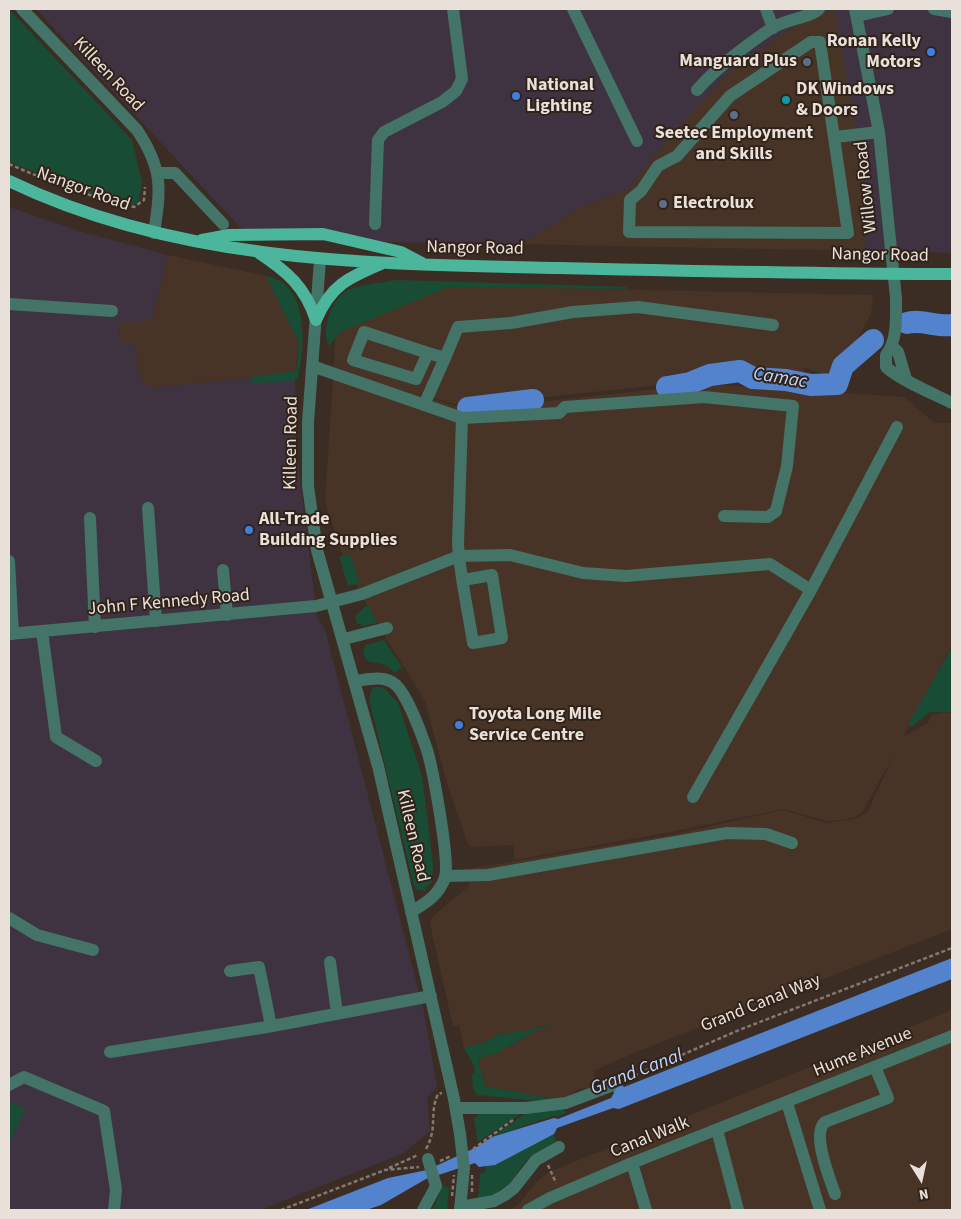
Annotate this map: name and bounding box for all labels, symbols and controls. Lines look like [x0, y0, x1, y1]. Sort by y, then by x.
place label: Ronan Kelly Motors [827, 31, 921, 74]
street label: Killeen Road [68, 33, 148, 117]
marker: Ronan Kelly Motors [925, 46, 937, 58]
place label: Manguard Plus [679, 51, 797, 73]
marker: Manguard Plus [801, 56, 813, 68]
place label: National Lighting [526, 75, 594, 118]
place label: DK Windows & Doors [796, 79, 894, 122]
marker: National Lighting [510, 90, 522, 102]
marker: DK Windows & Doors [780, 94, 792, 106]
marker: Seetec Employment and Skills [728, 109, 740, 121]
place label: Seetec Employment and Skills [655, 123, 813, 166]
street label: Willow Road [851, 140, 883, 234]
street label: Nangor Road [33, 163, 133, 217]
place label: Electrolux [673, 193, 754, 215]
marker: Electrolux [657, 198, 669, 210]
street label: Nangor Road [426, 237, 524, 261]
street label: Nangor Road [831, 244, 929, 268]
water label: Camac [751, 363, 809, 395]
street label: Killeen Road [280, 396, 304, 490]
place label: All-Trade Building Supplies [259, 509, 397, 552]
marker: All-Trade Building Supplies [243, 524, 255, 536]
street label: John F Kennedy Road [87, 585, 251, 621]
place label: Toyota Long Mile Service Centre [469, 704, 602, 746]
marker: Toyota Long Mile Service Centre [453, 719, 465, 731]
street label: Killeen Road [391, 788, 433, 884]
street label: Grand Canal Way [698, 970, 824, 1038]
street label: Hume Avenue [811, 1023, 915, 1083]
water label: Grand Canal [588, 1045, 686, 1101]
street label: Canal Walk [608, 1112, 692, 1164]
north arrow [896, 1154, 946, 1204]
text: N [917, 1183, 930, 1204]

